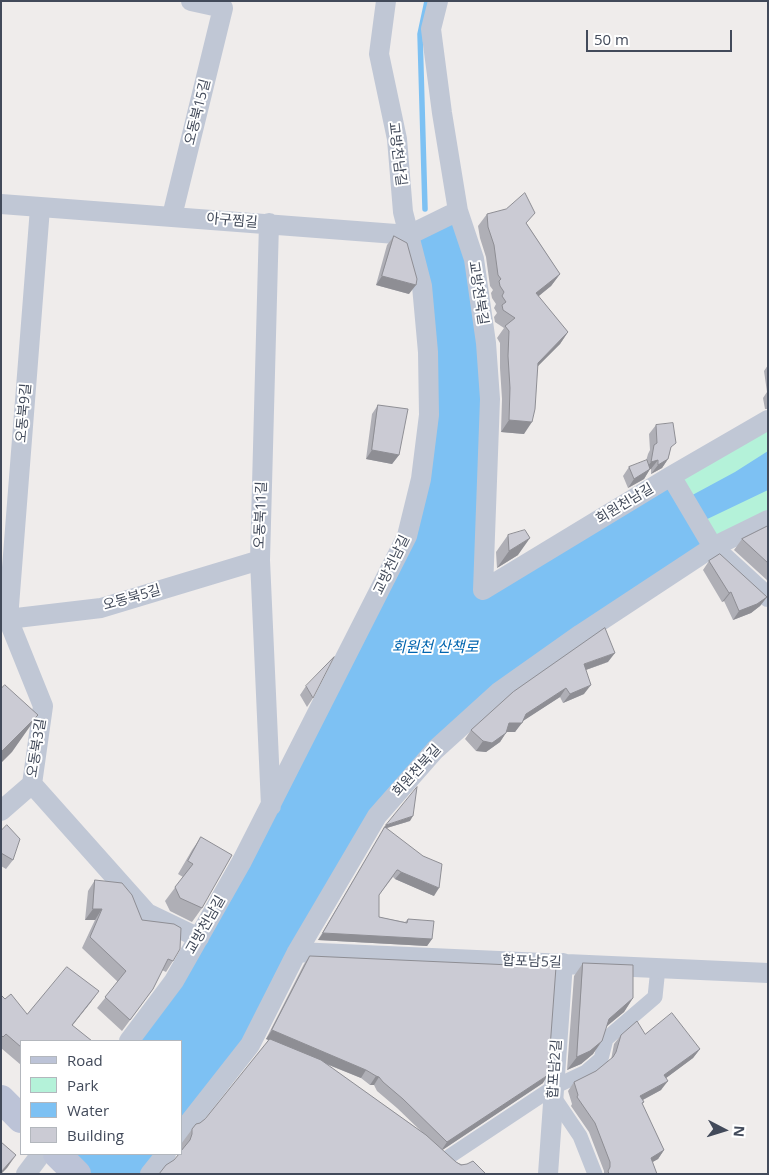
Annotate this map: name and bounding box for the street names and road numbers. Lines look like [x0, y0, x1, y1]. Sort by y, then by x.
street label: 오동북15길 [182, 77, 214, 147]
street label: 교방천남길 [385, 121, 409, 187]
street label: 아구찜길 [206, 210, 258, 232]
street label: 교방천북길 [465, 260, 491, 326]
street label: 오동북9길 [13, 383, 35, 443]
street label: 회원천남길 [593, 480, 657, 528]
street label: 오동북11길 [251, 481, 271, 549]
street label: 교방천남길 [370, 532, 414, 598]
street label: 오동북5길 [101, 582, 163, 614]
street label: 오동북3길 [24, 717, 50, 779]
street label: 회원천북길 [389, 741, 445, 801]
street label: 교방천남길 [183, 893, 229, 957]
street label: 합포남5길 [502, 953, 562, 971]
street label: 합포남2길 [545, 1039, 565, 1099]

